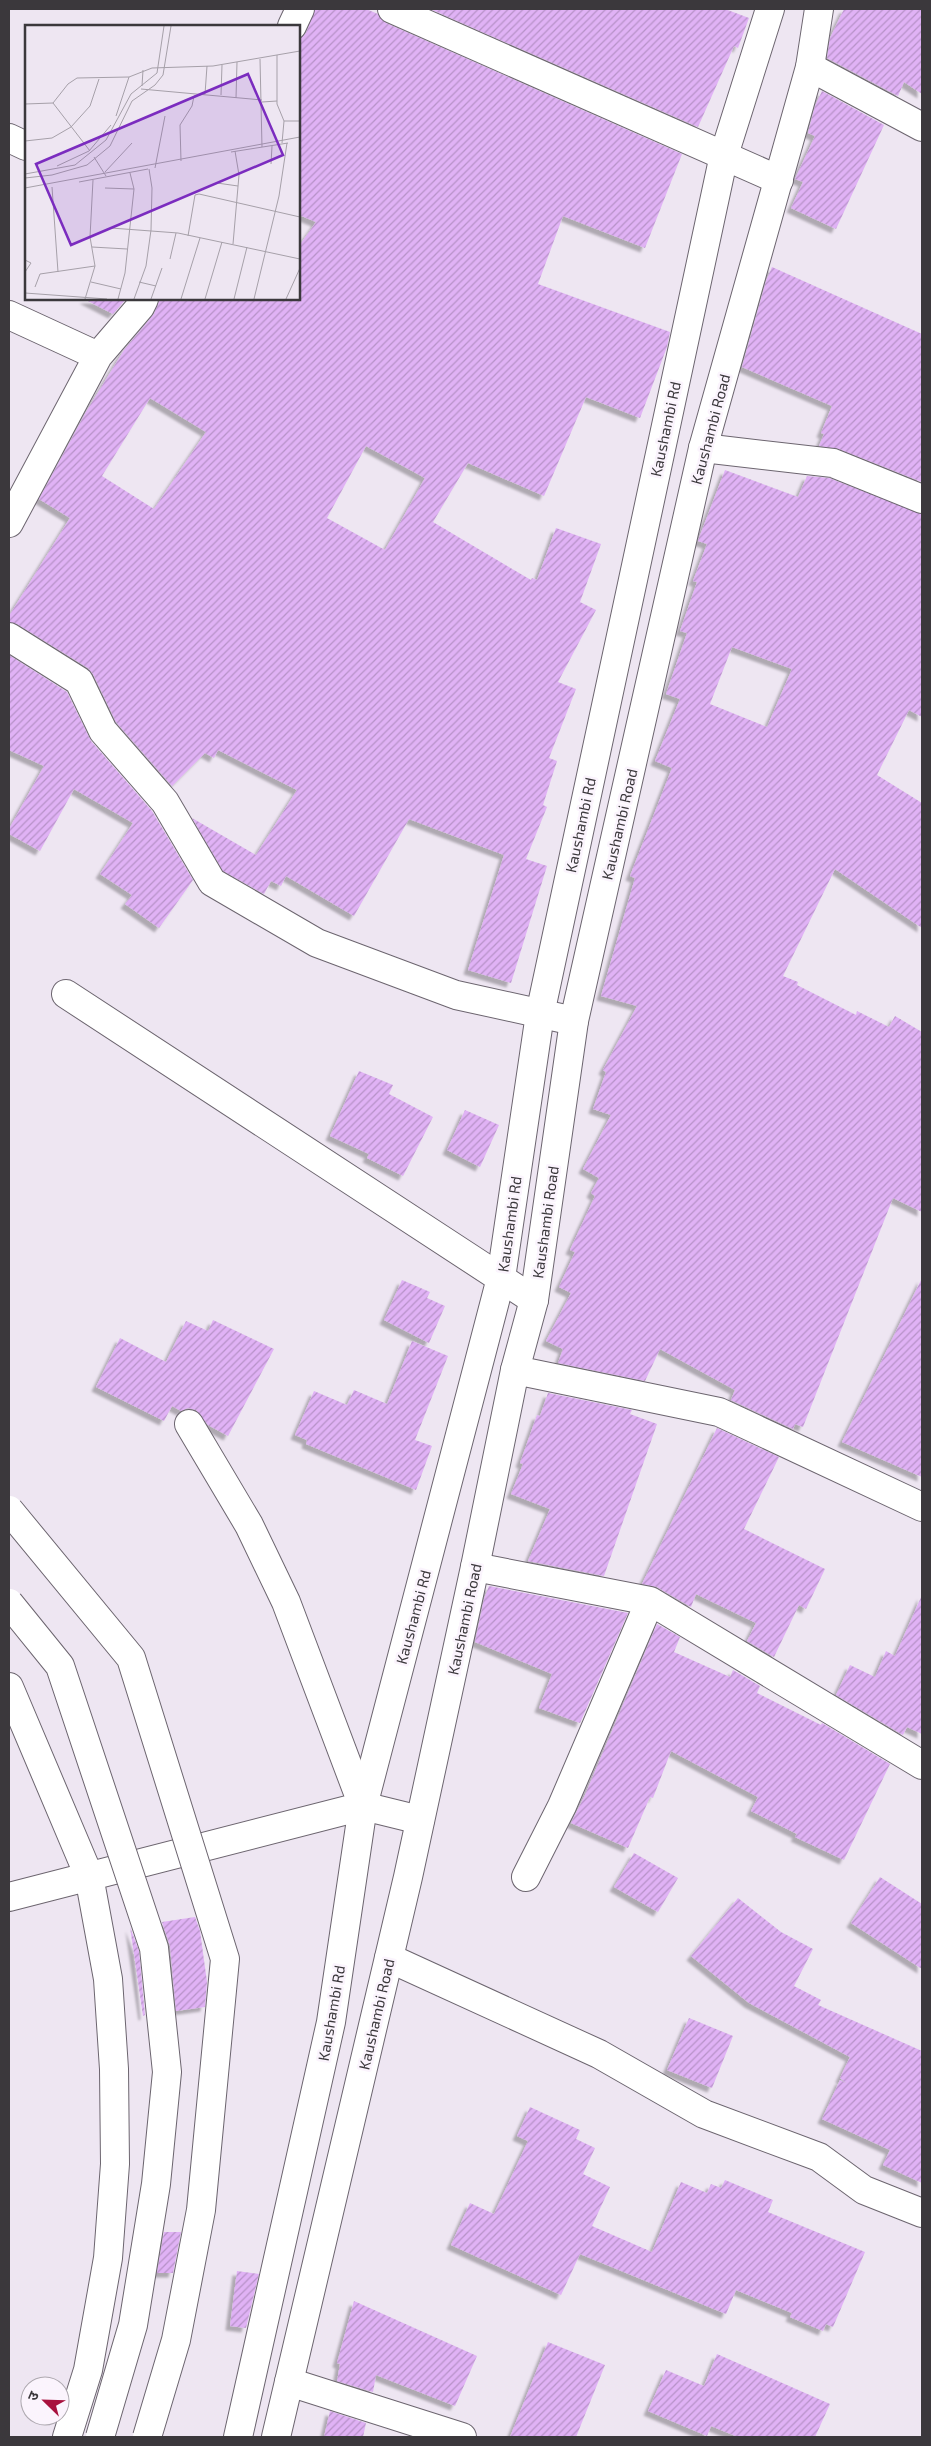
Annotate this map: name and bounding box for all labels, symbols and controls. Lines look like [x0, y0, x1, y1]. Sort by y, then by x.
inset map [25, 25, 300, 300]
street label: Kaushambi Road [687, 372, 733, 486]
street label: Kaushambi Rd [646, 380, 684, 478]
street label: Kaushambi Road [597, 767, 641, 881]
street label: Kaushambi Rd [561, 776, 599, 874]
street label: Kaushambi Road [528, 1165, 562, 1279]
street label: Kaushambi Rd [493, 1175, 525, 1273]
street label: Kaushambi Road [443, 1562, 485, 1676]
street label: Kaushambi Rd [392, 1568, 434, 1666]
street label: Kaushambi Road [354, 1957, 398, 2071]
street label: Kaushambi Rd [314, 1964, 348, 2062]
north arrow [20, 2376, 70, 2426]
text: उ [23, 2388, 42, 2403]

